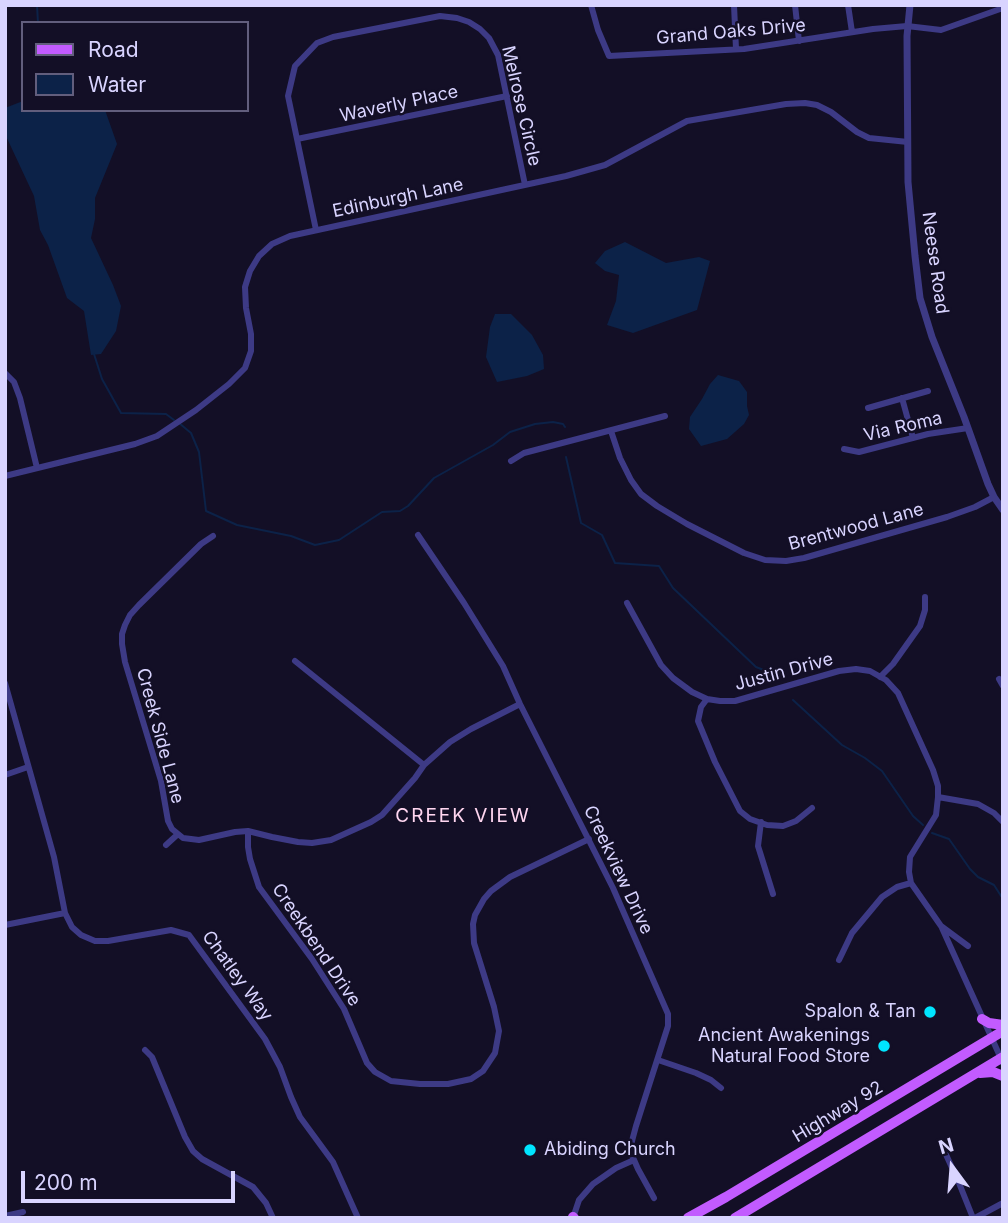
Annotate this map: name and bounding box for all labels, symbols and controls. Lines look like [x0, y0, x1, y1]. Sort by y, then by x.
street label: Grand Oaks Drive [655, 15, 807, 49]
legend [21, 21, 248, 112]
text: Road [88, 37, 139, 62]
street label: Melrose Circle [497, 44, 545, 168]
text: Water [88, 72, 146, 97]
street label: Waverly Place [338, 81, 460, 127]
street label: Edinburgh Lane [331, 174, 465, 222]
street label: Neese Road [917, 210, 953, 316]
street label: Via Roma [862, 407, 944, 447]
street label: Brentwood Lane [786, 499, 926, 555]
street label: Justin Drive [732, 648, 836, 696]
street label: Creek Side Lane [132, 666, 188, 806]
street label: Creekview Drive [579, 802, 657, 938]
district label: CREEK VIEW [397, 805, 529, 827]
street label: Creekbend Drive [267, 880, 365, 1010]
street label: Chatley Way [197, 927, 277, 1025]
place label: Spalon & Tan [805, 1001, 916, 1023]
marker: Spalon & Tan [922, 1004, 938, 1020]
place label: Ancient Awakenings Natural Food Store [698, 1025, 870, 1068]
marker: Ancient Awakenings Natural Food Store [876, 1038, 892, 1054]
street label: Highway 92 [789, 1077, 887, 1147]
north arrow [917, 1132, 987, 1202]
text: N [936, 1133, 956, 1159]
place label: Abiding Church [544, 1139, 676, 1161]
marker: Abiding Church [522, 1142, 538, 1158]
scale bar [24, 1156, 238, 1200]
text: 200 m [34, 1170, 98, 1195]

